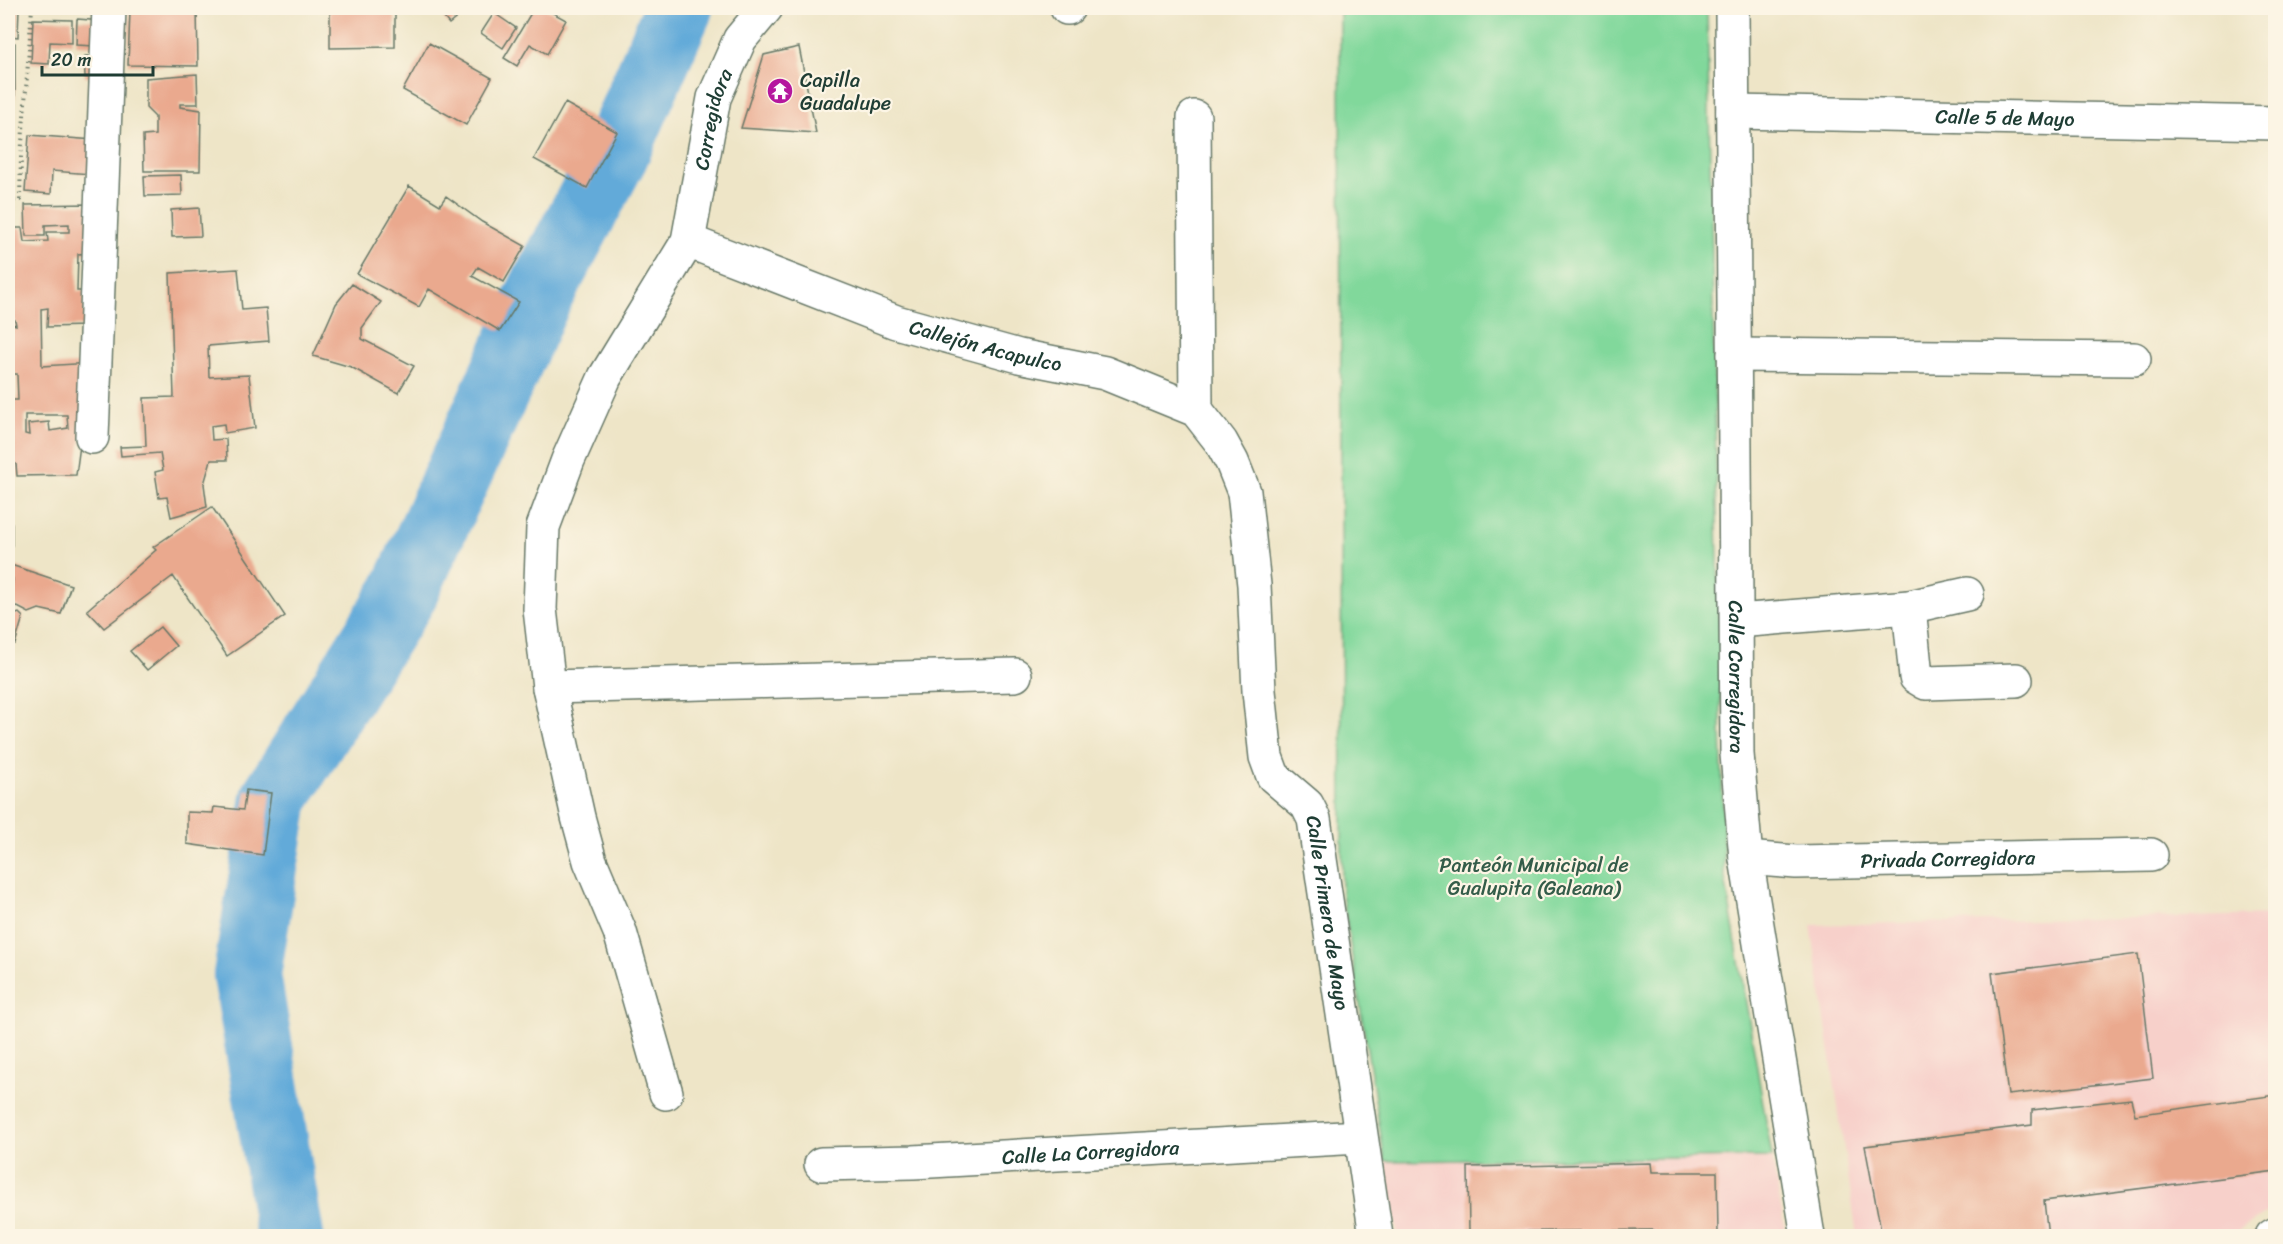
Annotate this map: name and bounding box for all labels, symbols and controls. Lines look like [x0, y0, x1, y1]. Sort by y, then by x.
scale bar [42, 39, 153, 77]
text: 20 m [51, 44, 91, 76]
street label: Corregidora [684, 62, 743, 173]
place label: Capilla Guadalupe [800, 63, 891, 121]
temple icon: Capilla Guadalupe [765, 76, 795, 106]
street label: Calle 5 de Mayo [1935, 99, 2075, 136]
street label: Callejón Acapulco [905, 309, 1065, 382]
street label: Calle Corregidora [1718, 600, 1754, 754]
street label: Calle Primero de Mayo [1296, 813, 1360, 1013]
street label: Privada Corregidora [1860, 840, 2037, 878]
park label: Panteón Municipal de Gualupita (Galeana) [1439, 848, 1629, 906]
street label: Calle La Corregidora [1001, 1130, 1181, 1174]

